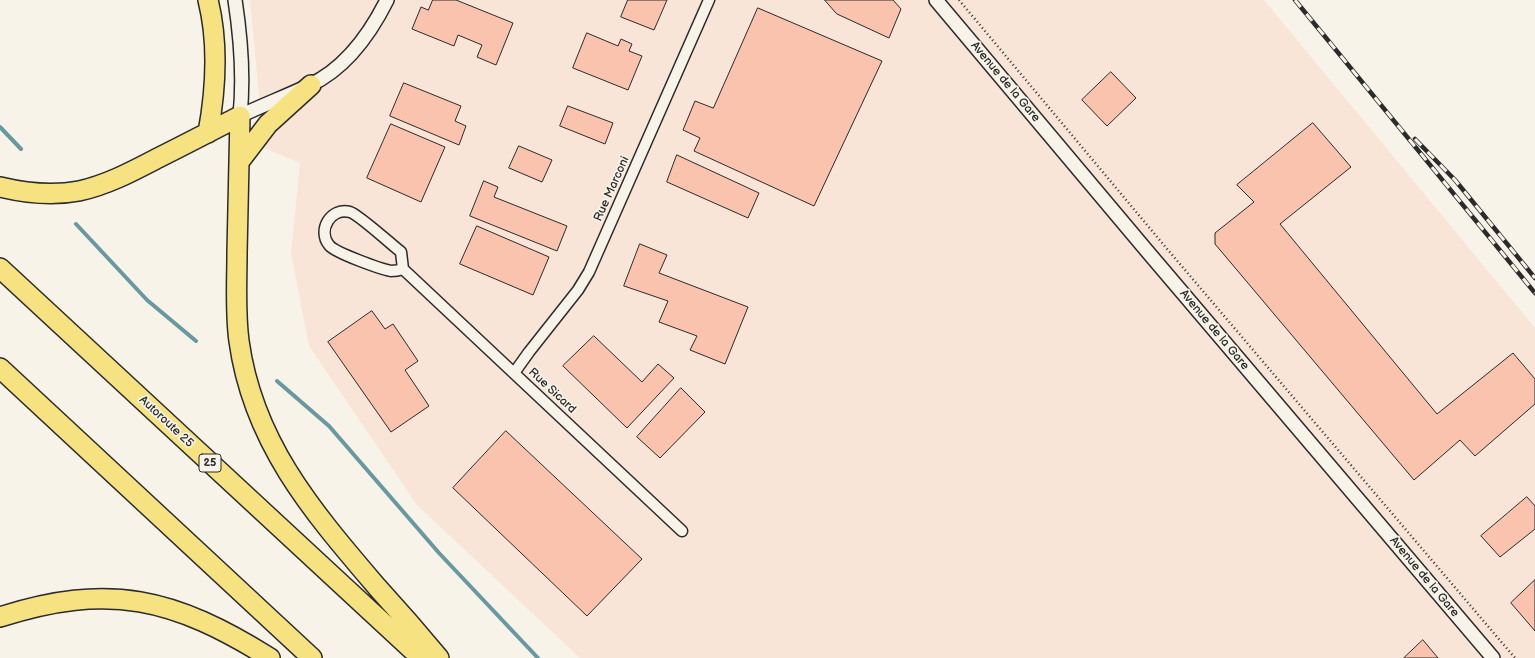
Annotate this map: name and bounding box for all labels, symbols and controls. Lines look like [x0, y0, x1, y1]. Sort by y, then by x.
street label: Avenue de la Gare [967, 39, 1043, 125]
street label: Rue Marconi [591, 154, 633, 224]
street label: Avenue de la Gare [1176, 287, 1252, 373]
street label: Rue Sicard [525, 365, 579, 417]
street label: Autoroute 25 [136, 393, 196, 451]
road number: 25 [199, 454, 221, 472]
street label: Avenue de la Gare [1386, 534, 1462, 620]

